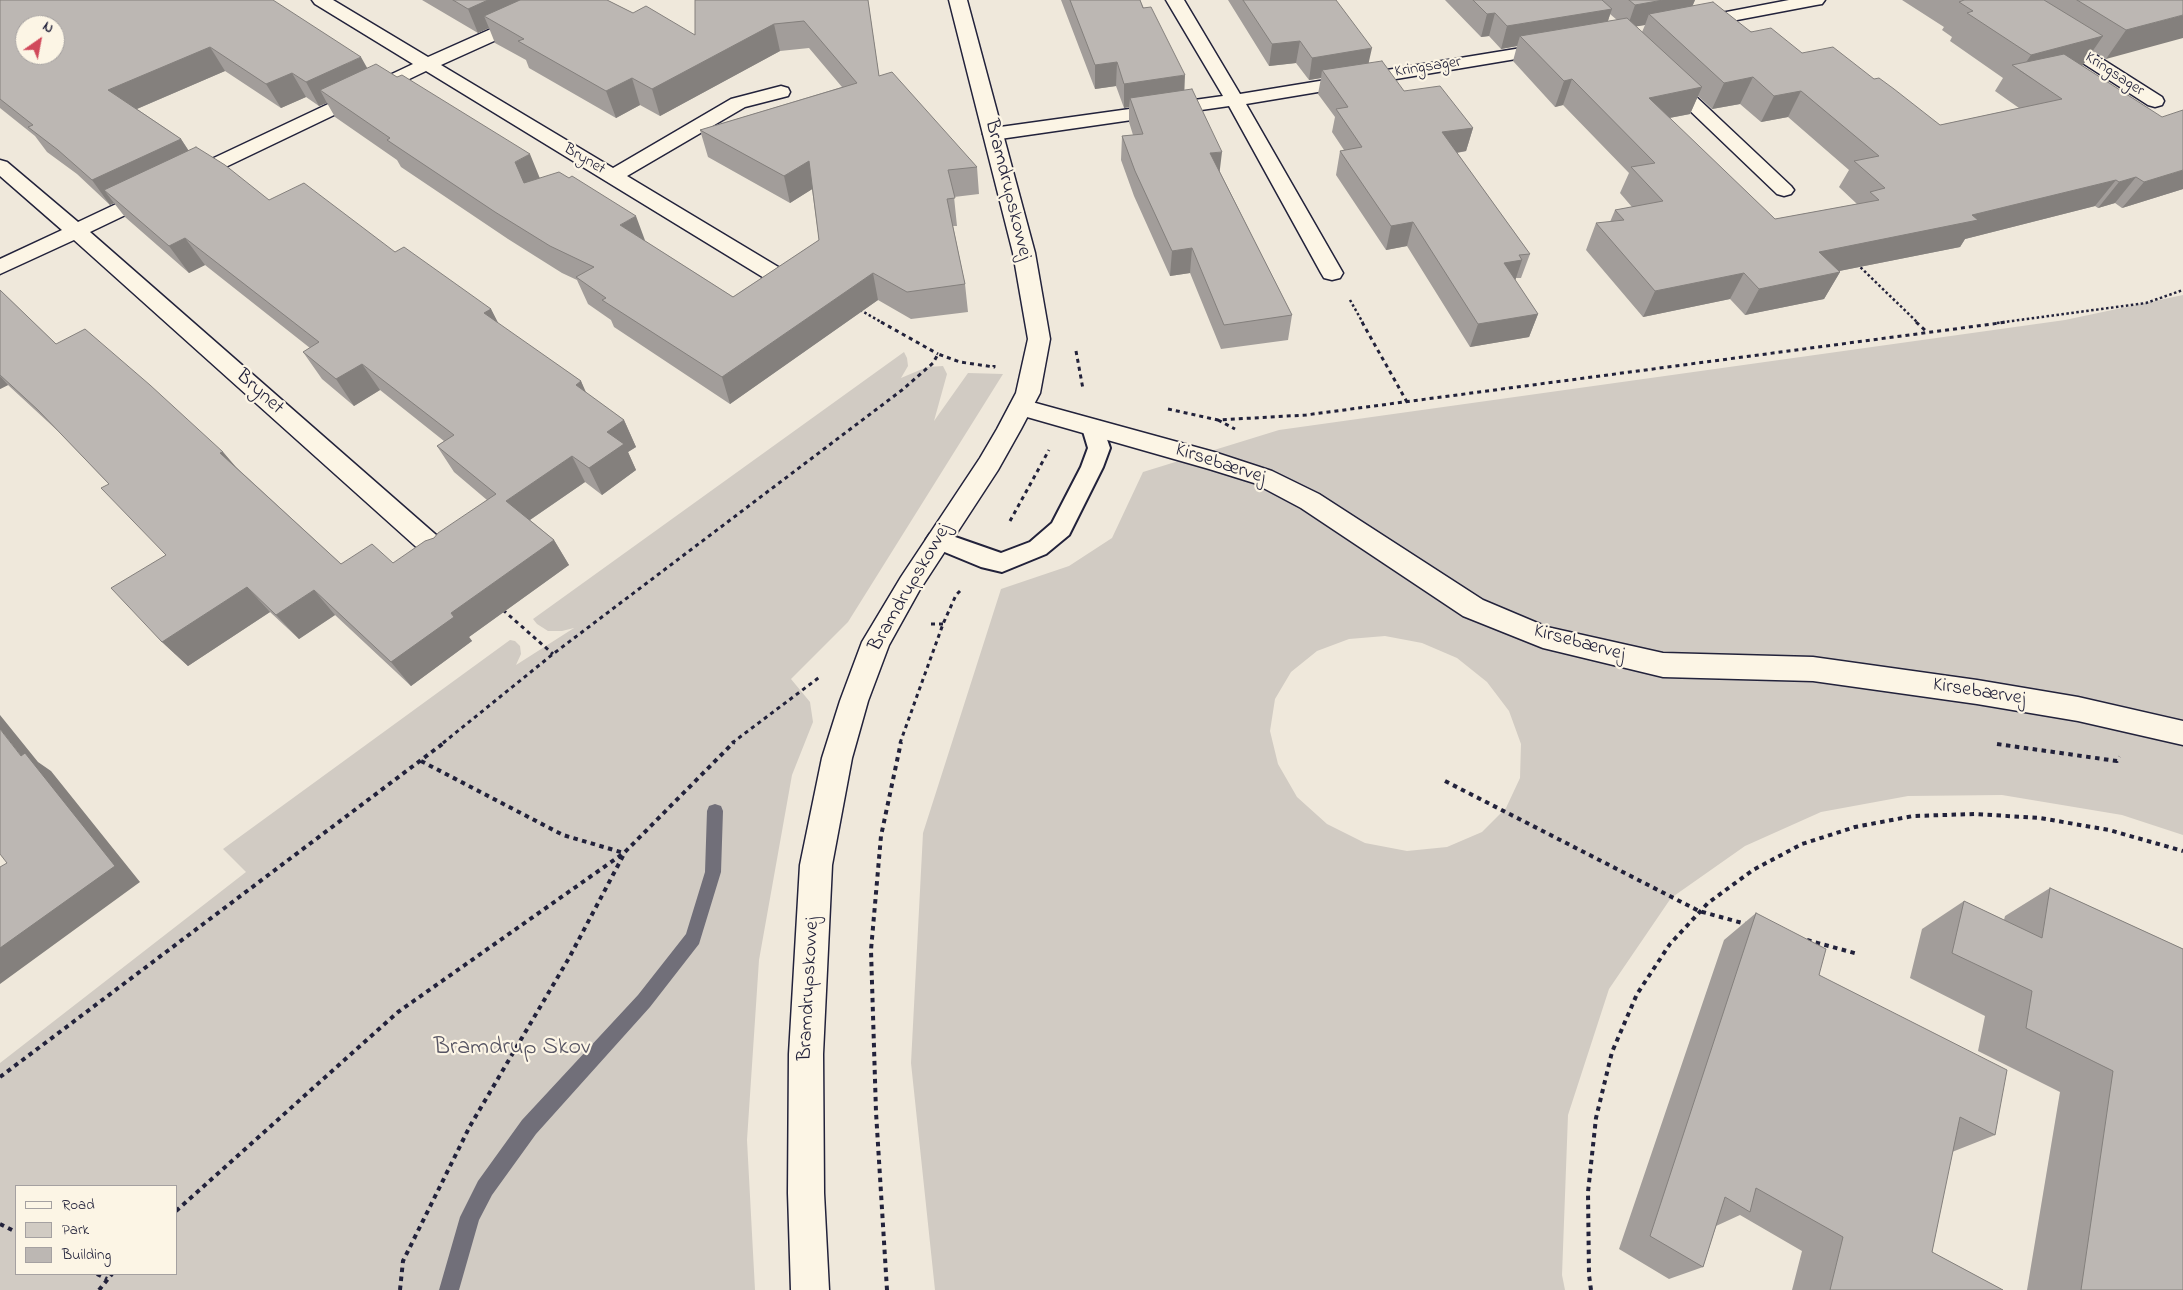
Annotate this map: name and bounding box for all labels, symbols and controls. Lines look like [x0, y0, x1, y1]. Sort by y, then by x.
north arrow [15, 15, 65, 65]
text: N [38, 16, 58, 39]
street label: Kringsager [2081, 49, 2147, 101]
street label: Kringsager [1394, 53, 1462, 83]
street label: Bramdrupskovvej [978, 117, 1036, 263]
street label: Brynet [560, 140, 608, 180]
street label: Brynet [230, 365, 288, 421]
street label: Kirsebærvej [1172, 439, 1268, 491]
street label: Bramdrupskovvej [865, 520, 957, 656]
street label: Kirsebærvej [1531, 620, 1627, 668]
street label: Kirsebærvej [1931, 674, 2027, 712]
street label: Bramdrupskovvej [794, 916, 826, 1062]
park label: Bramdrup Skov [434, 1035, 590, 1063]
legend [15, 1185, 178, 1275]
text: Road [62, 1194, 95, 1216]
text: Park [62, 1219, 89, 1241]
text: Building [62, 1244, 111, 1266]

